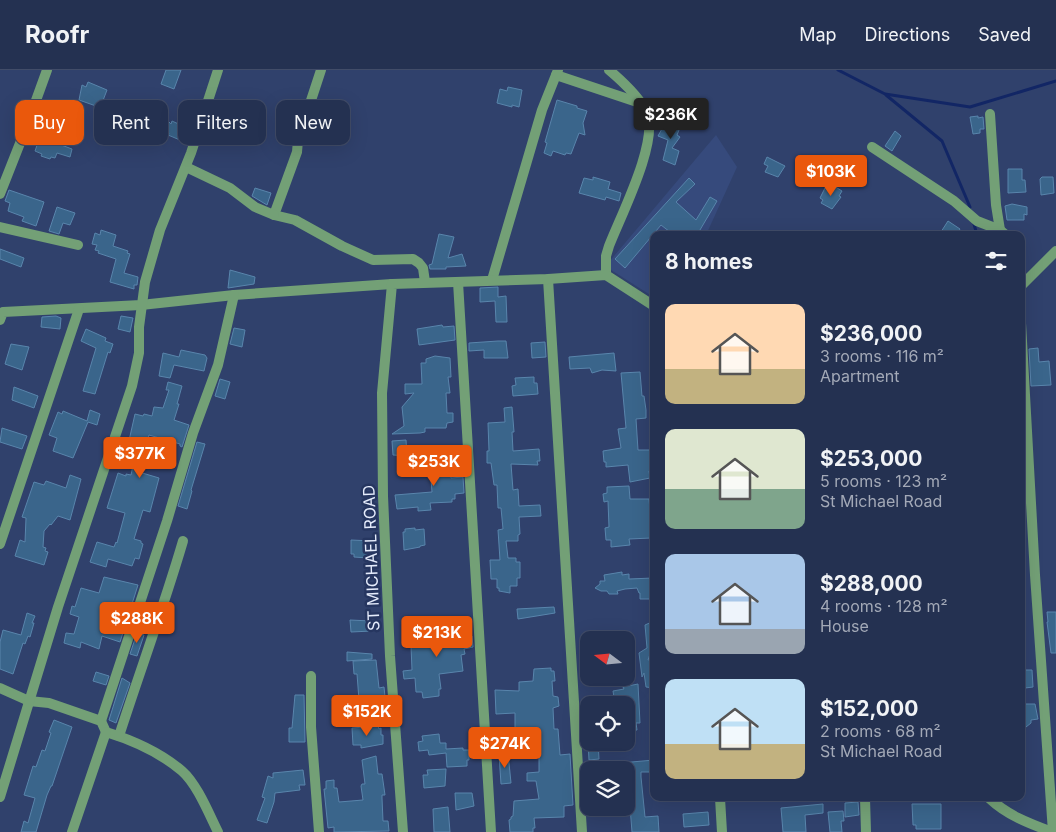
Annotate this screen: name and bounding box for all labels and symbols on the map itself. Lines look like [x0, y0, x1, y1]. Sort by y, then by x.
pin: $236K [636, 98, 706, 140]
pin: $103K [796, 154, 866, 197]
pin: $377K [105, 436, 175, 479]
pin: $253K [399, 444, 469, 487]
street label: ST MICHAEL ROAD [358, 485, 384, 631]
pin: $288K [102, 602, 172, 644]
pin: $213K [402, 616, 472, 658]
north arrow [580, 631, 635, 686]
pin: $152K [332, 694, 402, 737]
pin: $274K [470, 726, 540, 769]

